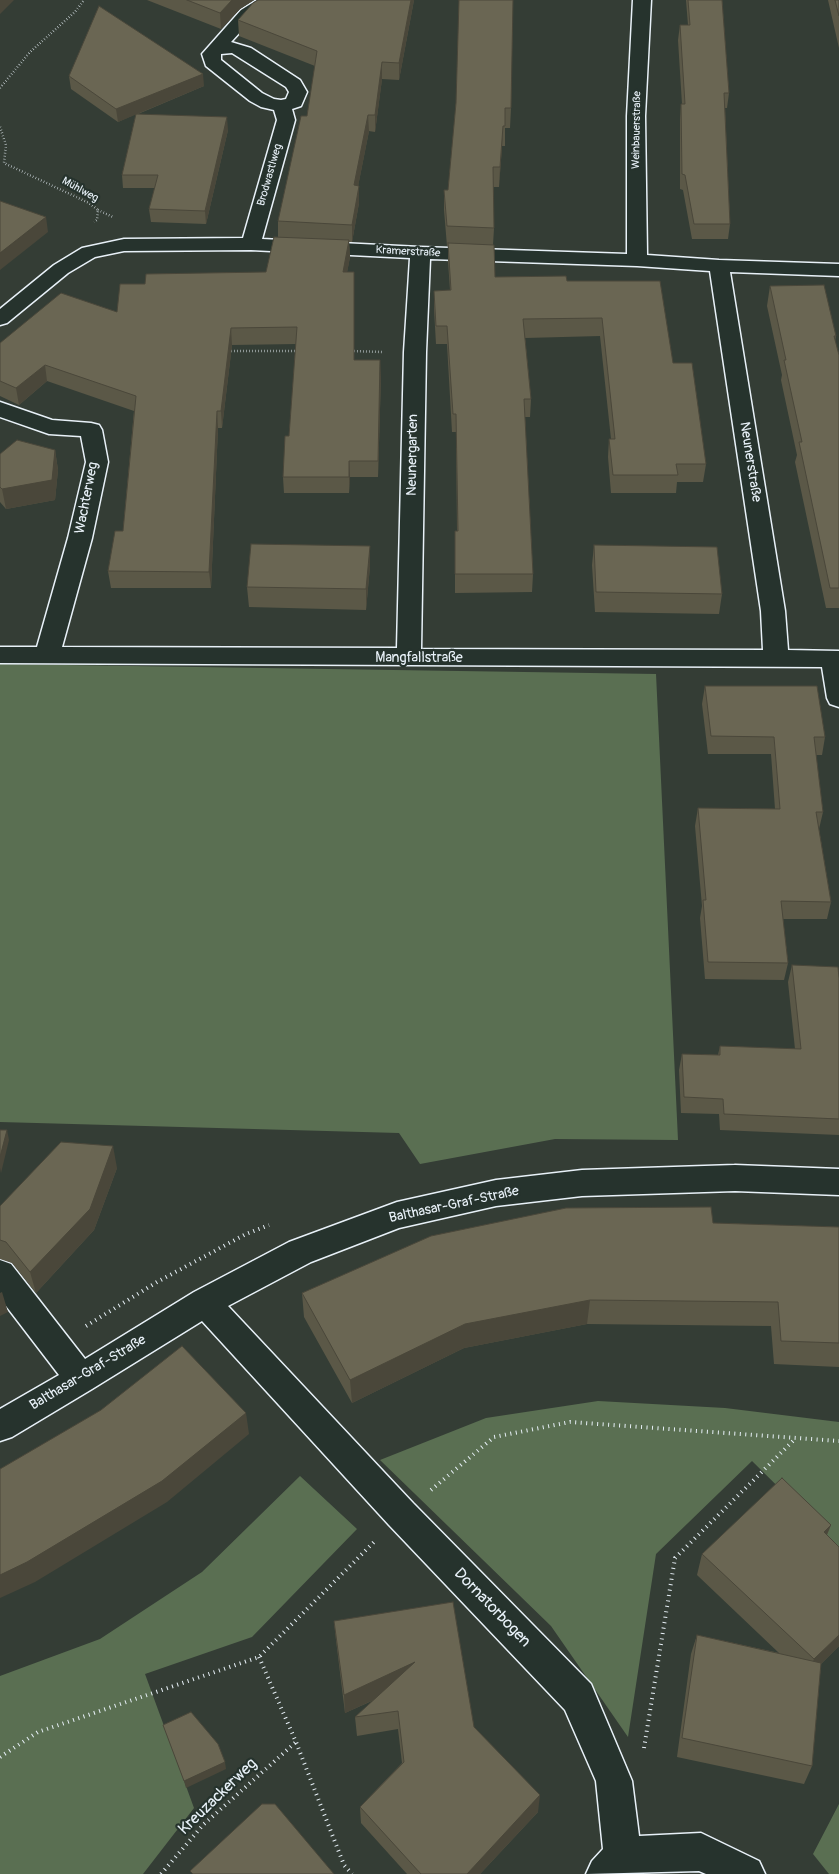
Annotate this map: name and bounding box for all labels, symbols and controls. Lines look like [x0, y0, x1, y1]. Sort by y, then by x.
street label: Weinbauerstraße [630, 91, 644, 169]
street label: Brodwastlweg [255, 142, 285, 208]
street label: Mühlweg [59, 175, 101, 205]
street label: Kramerstraße [375, 244, 441, 260]
street label: Neunergarten [404, 414, 422, 496]
street label: Neunerstraße [735, 421, 765, 503]
street label: Wachterweg [72, 461, 102, 535]
street label: Mangfallstraße [375, 650, 463, 666]
street label: Balthasar-Graf-Straße [387, 1183, 521, 1227]
street label: Balthasar-Graf-Straße [27, 1332, 149, 1414]
street label: Dornatorbogen [450, 1565, 534, 1651]
street label: Kreuzackerweg [175, 1755, 261, 1839]

